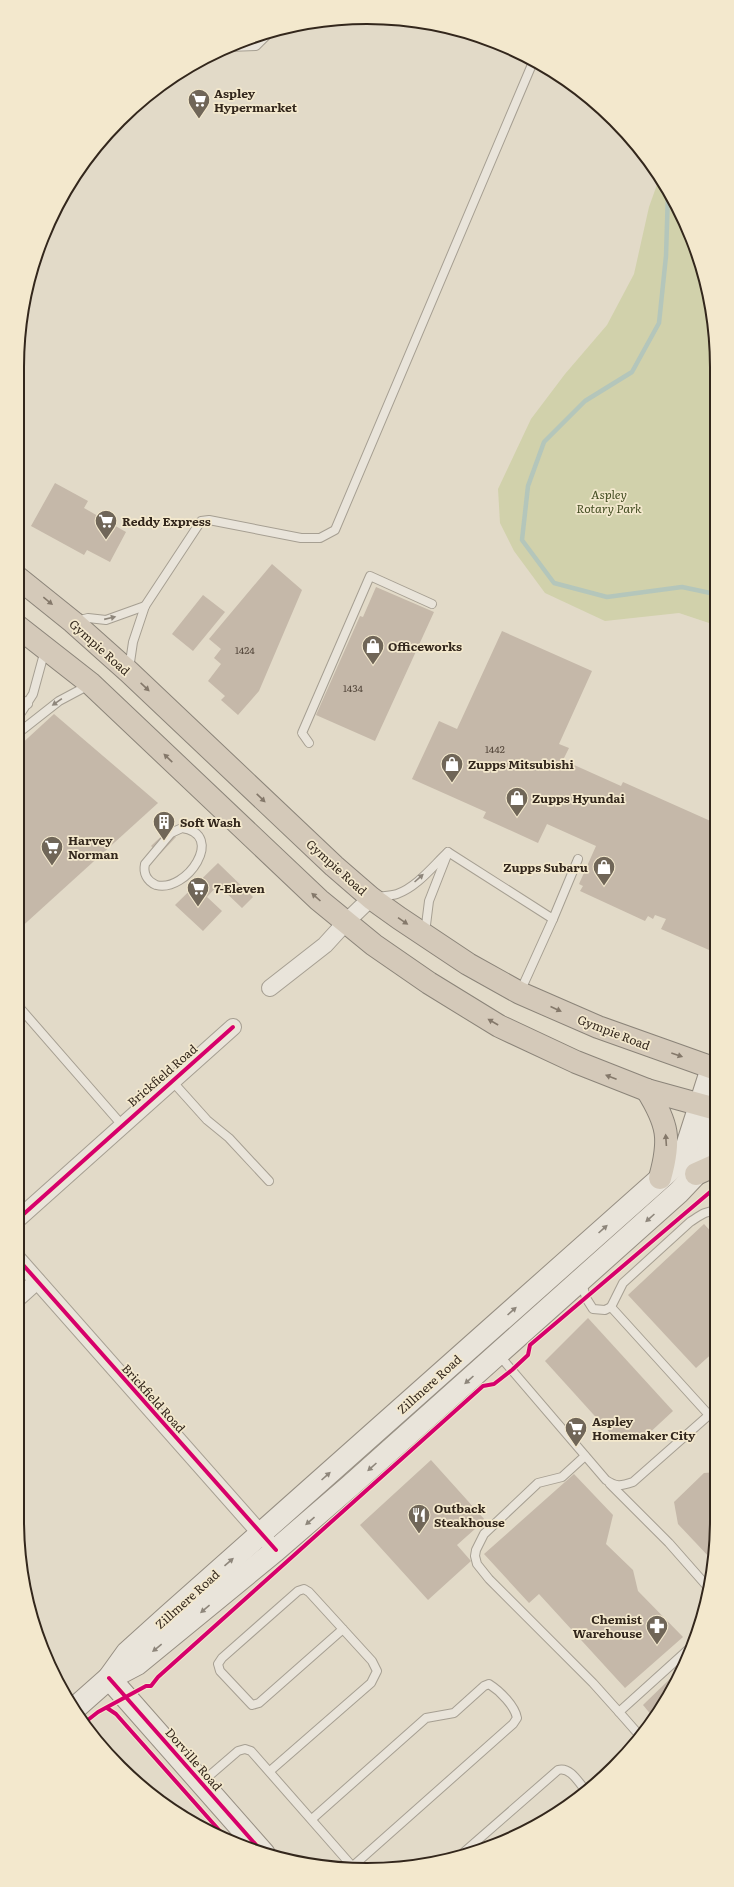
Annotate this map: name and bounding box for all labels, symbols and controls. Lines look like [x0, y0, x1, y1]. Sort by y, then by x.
place label: Aspley Hypermarket [214, 84, 298, 116]
supermarket icon: Aspley Hypermarket [186, 87, 212, 120]
park label: Aspley Rotary Park [576, 485, 642, 517]
supermarket icon: Reddy Express [93, 508, 119, 541]
place label: Reddy Express [122, 512, 211, 530]
one-way arrow [42, 597, 53, 606]
one-way arrow [103, 614, 116, 620]
street label: Gympie Road [66, 615, 135, 680]
shop icon: Officeworks [360, 633, 386, 666]
place label: Officeworks [388, 637, 462, 655]
house number: 1424 [235, 642, 255, 657]
house number: 1434 [343, 680, 364, 695]
one-way arrow [140, 682, 150, 692]
one-way arrow [52, 698, 62, 706]
house number: 1442 [485, 741, 505, 756]
shop icon: Zupps Mitsubishi [439, 751, 465, 784]
one-way arrow [163, 753, 173, 763]
place label: Zupps Mitsubishi [468, 755, 574, 773]
shop icon: Zupps Hyundai [504, 785, 530, 818]
place label: Zupps Hyundai [532, 789, 625, 807]
one-way arrow [256, 793, 266, 802]
building icon: Soft Wash [151, 809, 177, 842]
place label: Soft Wash [180, 813, 241, 831]
place label: Harvey Norman [68, 831, 119, 863]
supermarket icon: Harvey Norman [39, 834, 65, 867]
street label: Gympie Road [303, 835, 372, 900]
shop icon: Zupps Subaru [591, 854, 617, 887]
place label: Zupps Subaru [503, 858, 588, 876]
one-way arrow [414, 874, 424, 883]
supermarket icon: 7-Eleven [185, 875, 211, 908]
place label: 7-Eleven [214, 879, 266, 897]
one-way arrow [311, 892, 321, 902]
one-way arrow [398, 917, 408, 925]
one-way arrow [550, 1006, 562, 1012]
street label: Gympie Road [575, 1010, 654, 1054]
one-way arrow [487, 1019, 499, 1026]
street label: Brickfield Road [123, 1039, 201, 1110]
one-way arrow [671, 1053, 683, 1059]
one-way arrow [604, 1073, 616, 1079]
one-way arrow [663, 1134, 670, 1146]
one-way arrow [645, 1214, 655, 1223]
one-way arrow [598, 1225, 608, 1234]
one-way arrow [506, 1306, 517, 1315]
street label: Zillmere Road [393, 1350, 466, 1418]
street label: Brickfield Road [118, 1360, 190, 1437]
one-way arrow [464, 1376, 474, 1385]
place label: Aspley Homemaker City [592, 1412, 696, 1444]
supermarket icon: Aspley Homemaker City [563, 1415, 589, 1448]
one-way arrow [367, 1462, 377, 1471]
one-way arrow [321, 1471, 331, 1481]
place label: Outback Steakhouse [434, 1499, 505, 1531]
restaurant icon: Outback Steakhouse [406, 1502, 432, 1535]
one-way arrow [305, 1516, 315, 1525]
one-way arrow [223, 1558, 234, 1567]
street label: Zillmere Road [151, 1565, 224, 1633]
one-way arrow [199, 1605, 210, 1614]
place label: Chemist Warehouse [573, 1610, 643, 1642]
pharmacy icon: Chemist Warehouse [644, 1613, 670, 1646]
one-way arrow [151, 1644, 162, 1653]
street label: Dorville Road [161, 1723, 227, 1795]

